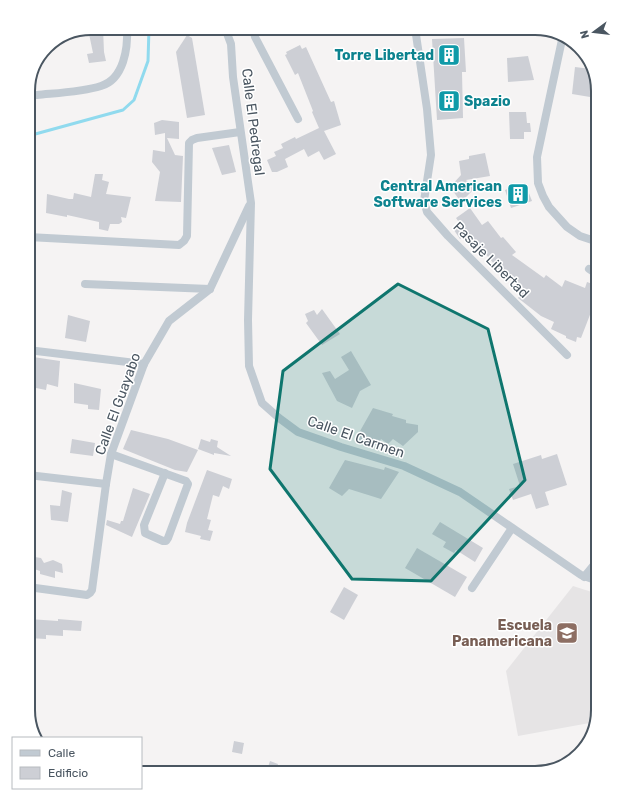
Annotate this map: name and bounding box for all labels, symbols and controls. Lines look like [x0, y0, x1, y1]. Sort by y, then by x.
north arrow [574, 12, 614, 52]
text: N [577, 29, 592, 40]
building icon: Torre Libertad [436, 42, 462, 68]
place label: Torre Libertad [334, 47, 434, 64]
street label: Calle El Pedregal [238, 67, 268, 177]
building icon: Spazio [436, 88, 462, 114]
place label: Spazio [464, 93, 511, 110]
place label: Central American Software Services [374, 178, 502, 211]
building icon: Central American Software Services [505, 181, 531, 207]
street label: Pasaje Libertad [449, 218, 533, 302]
street label: Calle El Guayabo [92, 351, 144, 457]
street label: Calle El Carmen [305, 412, 407, 462]
place label: Escuela Panamericana [452, 617, 552, 650]
school or university icon: Escuela Panamericana [554, 620, 580, 646]
legend [12, 737, 142, 789]
text: Calle [48, 746, 75, 760]
text: Edificio [48, 766, 88, 780]

